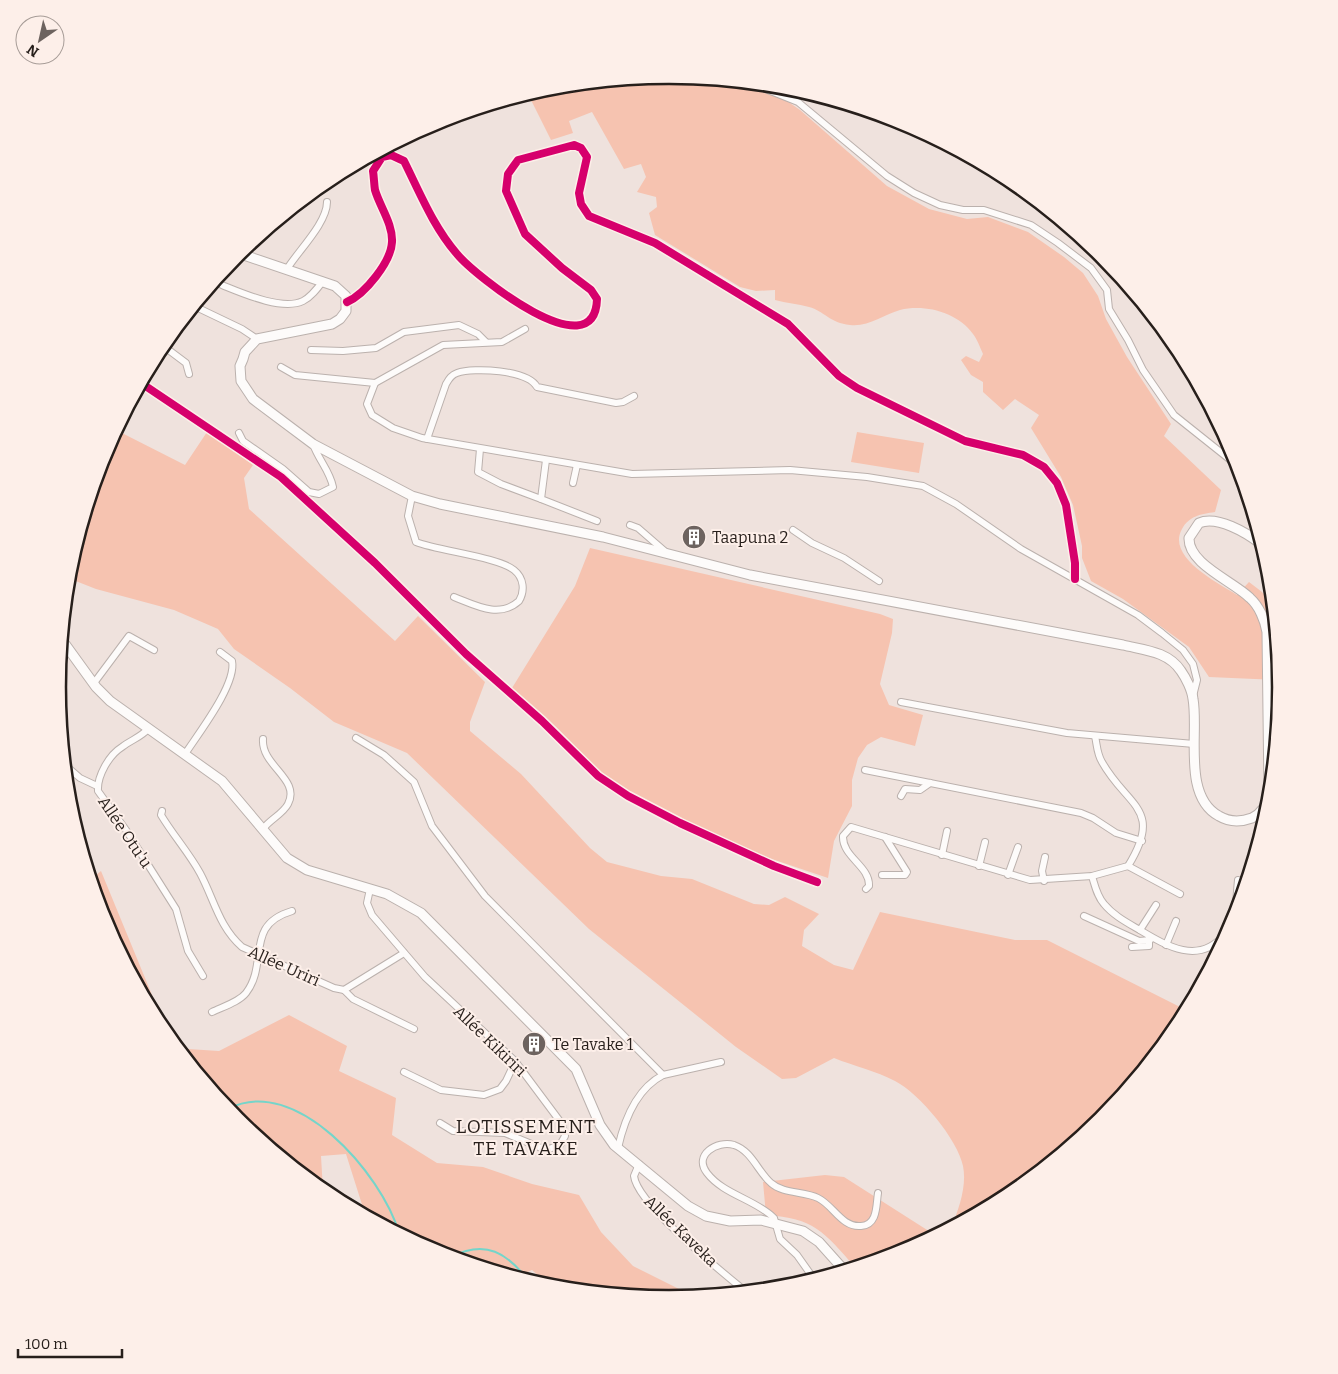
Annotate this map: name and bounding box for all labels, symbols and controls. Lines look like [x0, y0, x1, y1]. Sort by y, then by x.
north arrow [15, 15, 65, 65]
text: N [24, 40, 42, 60]
building icon: Taapuna 2 [681, 524, 707, 550]
place label: Taapuna 2 [712, 528, 788, 547]
street label: Allée Otu'u [94, 793, 156, 871]
street label: Allée Uriri [245, 942, 323, 990]
street label: Allée Kikiriri [450, 1002, 530, 1081]
building icon: Te Tavake 1 [521, 1031, 547, 1057]
place label: Te Tavake 1 [552, 1035, 634, 1054]
district label: LOTISSEMENT TE TAVAKE [456, 1115, 596, 1160]
street label: Allée Kaveka [640, 1191, 722, 1271]
scale bar [18, 1326, 121, 1358]
text: 100 m [25, 1335, 68, 1353]

